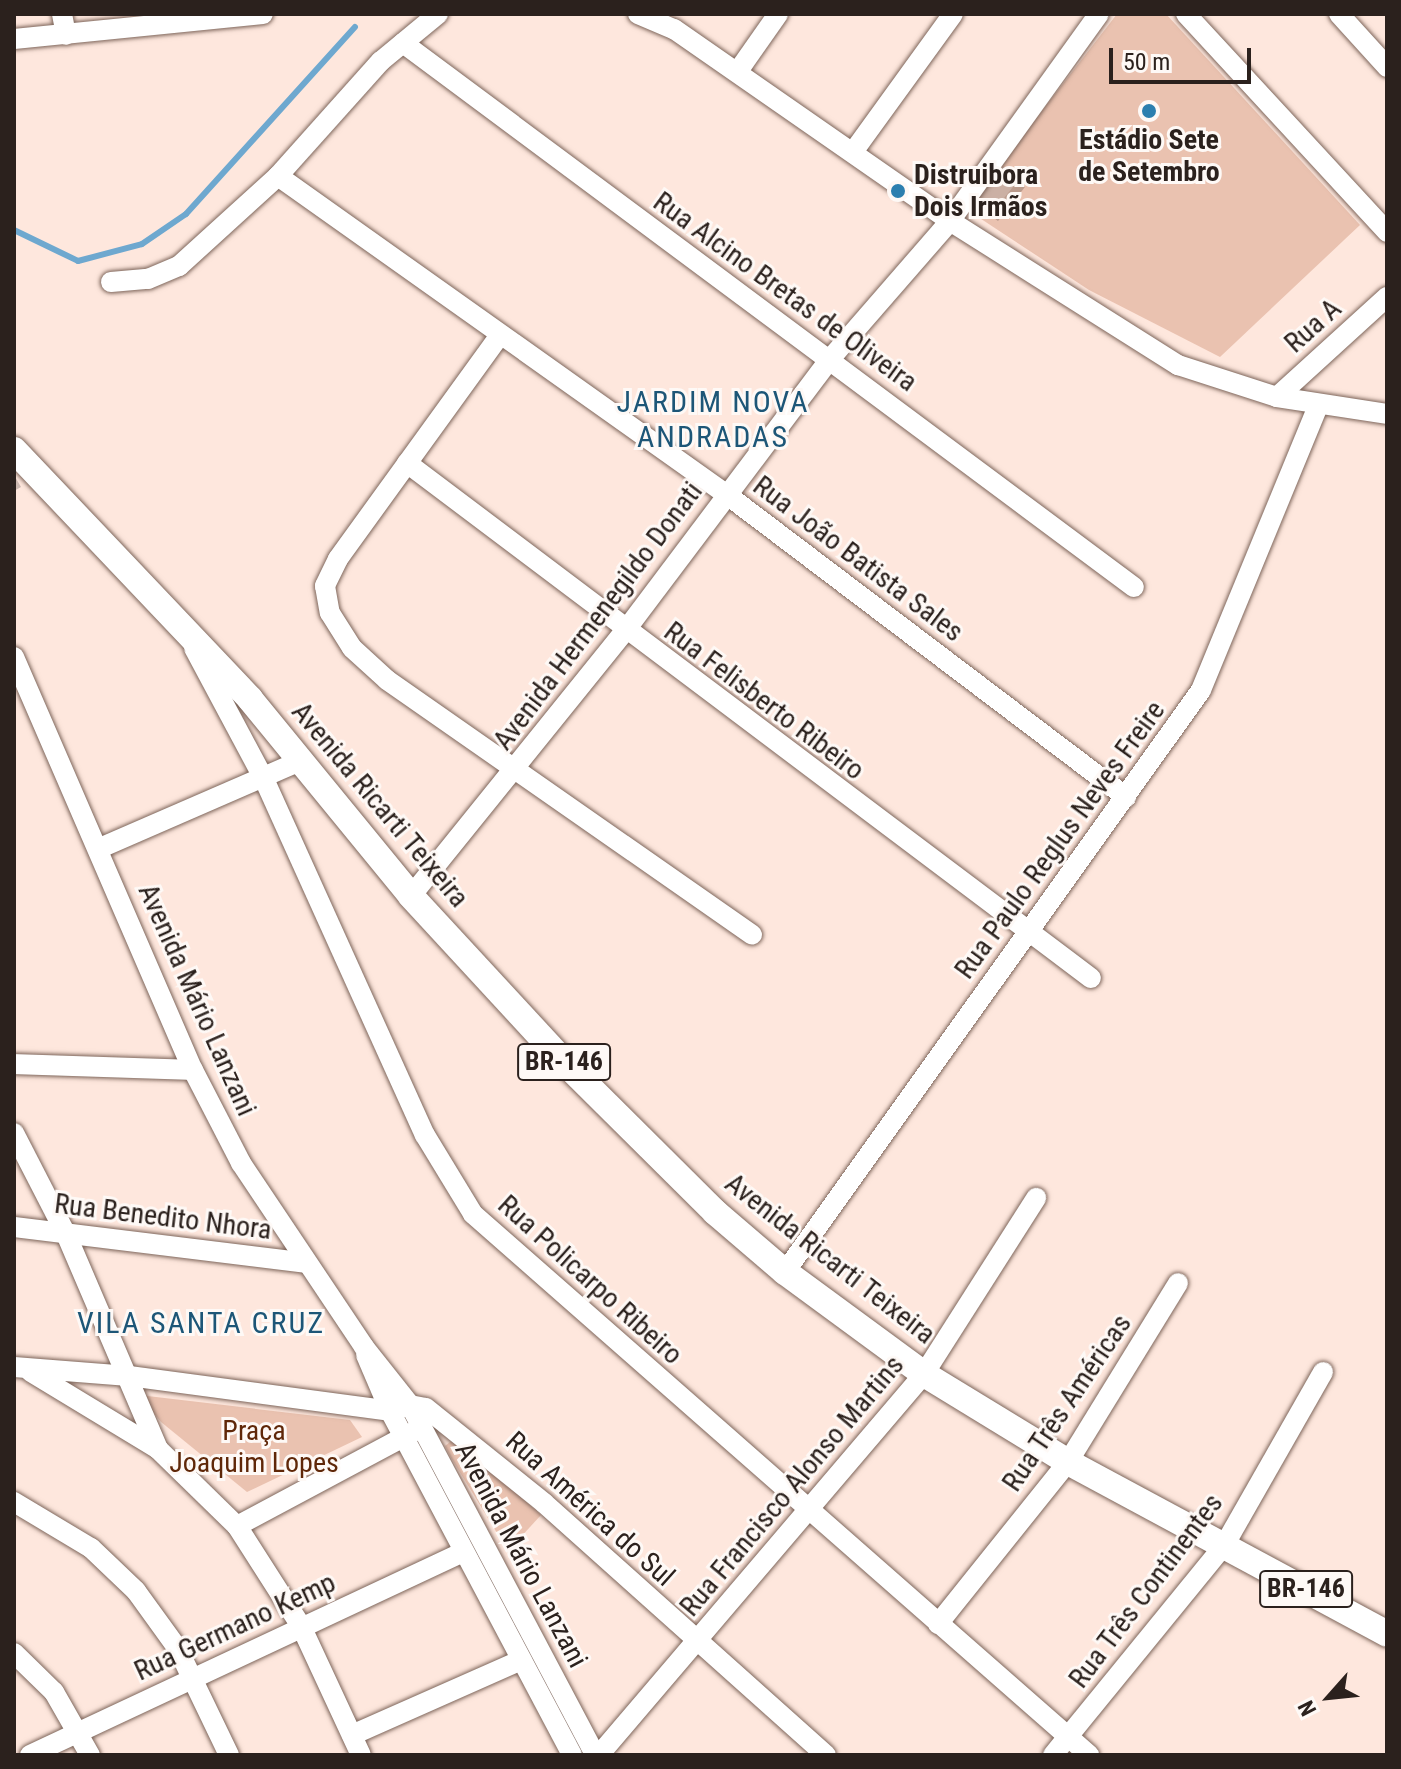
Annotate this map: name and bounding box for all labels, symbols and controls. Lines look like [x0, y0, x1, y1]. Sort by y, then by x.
scale bar [1113, 32, 1255, 82]
text: 50 m [1123, 48, 1170, 76]
marker: Estádio Sete de Setembro [1140, 102, 1158, 120]
place label: Estádio Sete de Setembro [1078, 123, 1220, 189]
place label: Distruibora Dois Irmãos [914, 158, 1047, 224]
marker: Distruibora Dois Irmãos [889, 182, 907, 200]
street label: Rua Alcino Bretas de Oliveira [647, 185, 923, 399]
street label: Rua A [1278, 292, 1348, 360]
district label: JARDIM NOVA ANDRADAS [617, 384, 809, 454]
street label: Rua João Batista Sales [746, 469, 970, 649]
street label: Avenida Hermenegildo Donati [486, 475, 710, 757]
street label: Rua Felisberto Ribeiro [657, 615, 871, 787]
street label: Avenida Ricarti Teixeira [284, 695, 476, 915]
street label: Rua Paulo Reglus Neves Freire [948, 695, 1172, 985]
street label: Avenida Mário Lanzani [131, 879, 263, 1121]
road number: BR-146 [516, 1040, 612, 1084]
street label: Avenida Ricarti Teixeira [718, 1166, 942, 1352]
street label: Rua Benedito Nhora [53, 1187, 273, 1247]
street label: Rua Policarpo Ribeiro [491, 1188, 689, 1372]
district label: VILA SANTA CRUZ [77, 1305, 325, 1341]
street label: Rua Três Américas [995, 1308, 1139, 1498]
street label: Rua Francisco Alonso Martins [673, 1349, 911, 1623]
park label: Praça Joaquim Lopes [169, 1414, 339, 1480]
street label: Rua América do Sul [499, 1425, 681, 1593]
street label: Avenida Mário Lanzani [447, 1437, 595, 1673]
street label: Rua Três Continentes [1062, 1487, 1230, 1695]
street label: Rua Germano Kemp [129, 1566, 341, 1688]
road number: BR-146 [1258, 1567, 1354, 1611]
north arrow [1289, 1657, 1369, 1737]
text: N [1293, 1696, 1321, 1720]

